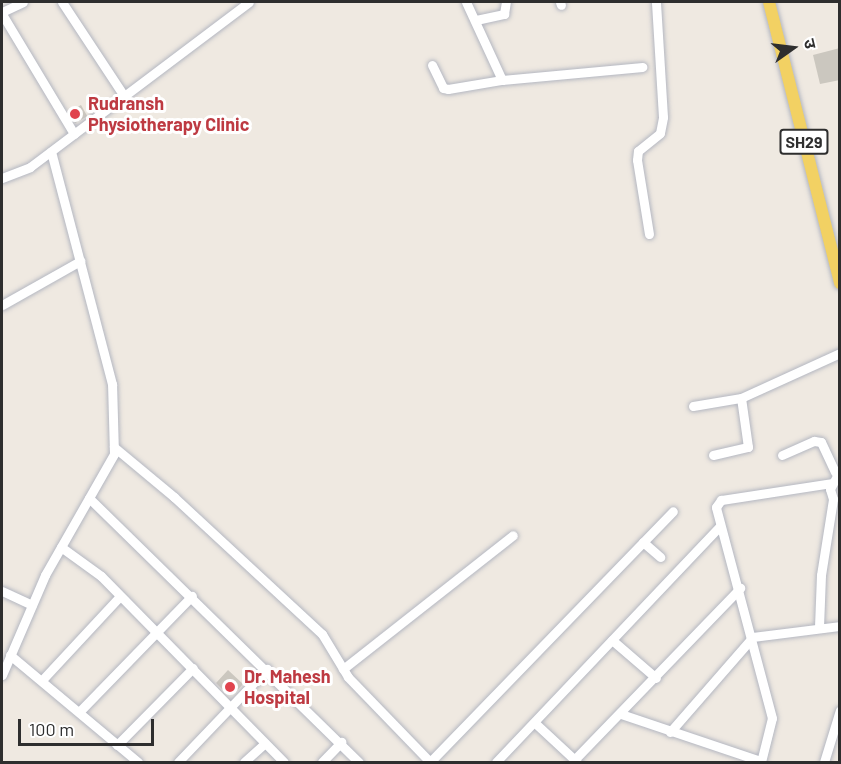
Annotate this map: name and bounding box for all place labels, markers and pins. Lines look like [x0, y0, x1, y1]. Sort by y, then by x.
place label: Rudransh Physiotherapy Clinic [88, 93, 249, 136]
marker: Rudransh Physiotherapy Clinic [66, 105, 84, 123]
place label: Dr. Mahesh Hospital [244, 666, 331, 708]
marker: Dr. Mahesh Hospital [221, 678, 239, 696]

